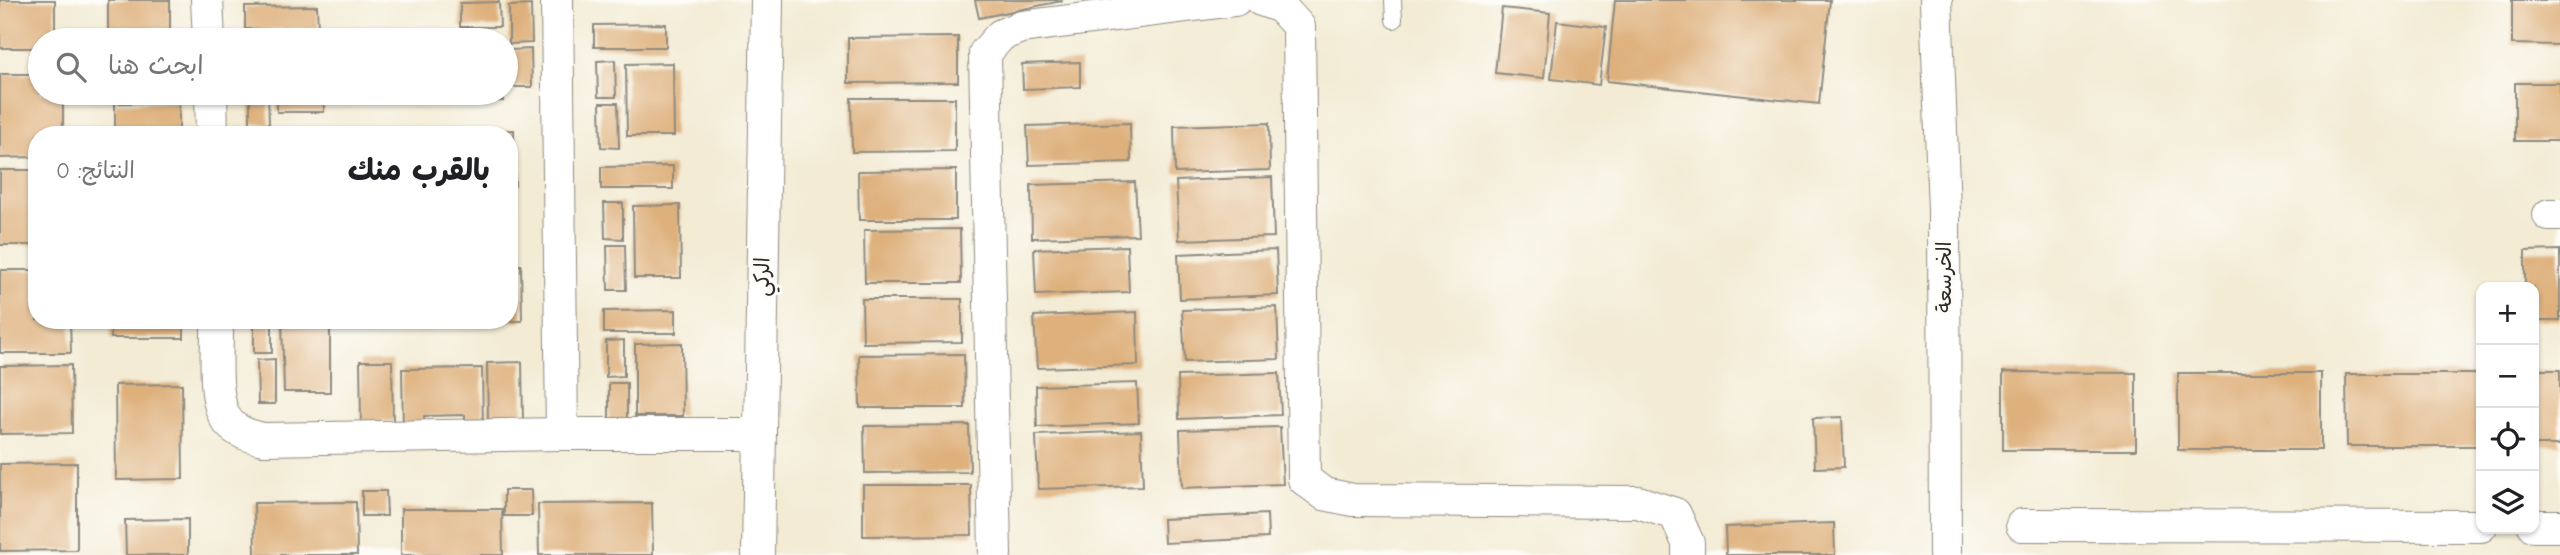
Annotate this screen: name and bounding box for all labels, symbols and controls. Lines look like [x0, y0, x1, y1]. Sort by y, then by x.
search box [28, 28, 518, 105]
icon: search [52, 48, 90, 86]
text: ابحث هنا [108, 51, 204, 81]
text: بالقرب منك [348, 153, 490, 188]
text: النتائج: 0 [56, 157, 135, 184]
street label: الخرسعة [1932, 241, 1956, 313]
street label: الركي [750, 257, 781, 297]
map controls [2476, 282, 2539, 534]
button: + [2476, 282, 2539, 345]
button: − [2476, 345, 2539, 408]
button: locate [2476, 408, 2539, 471]
button: layers [2476, 471, 2539, 534]

